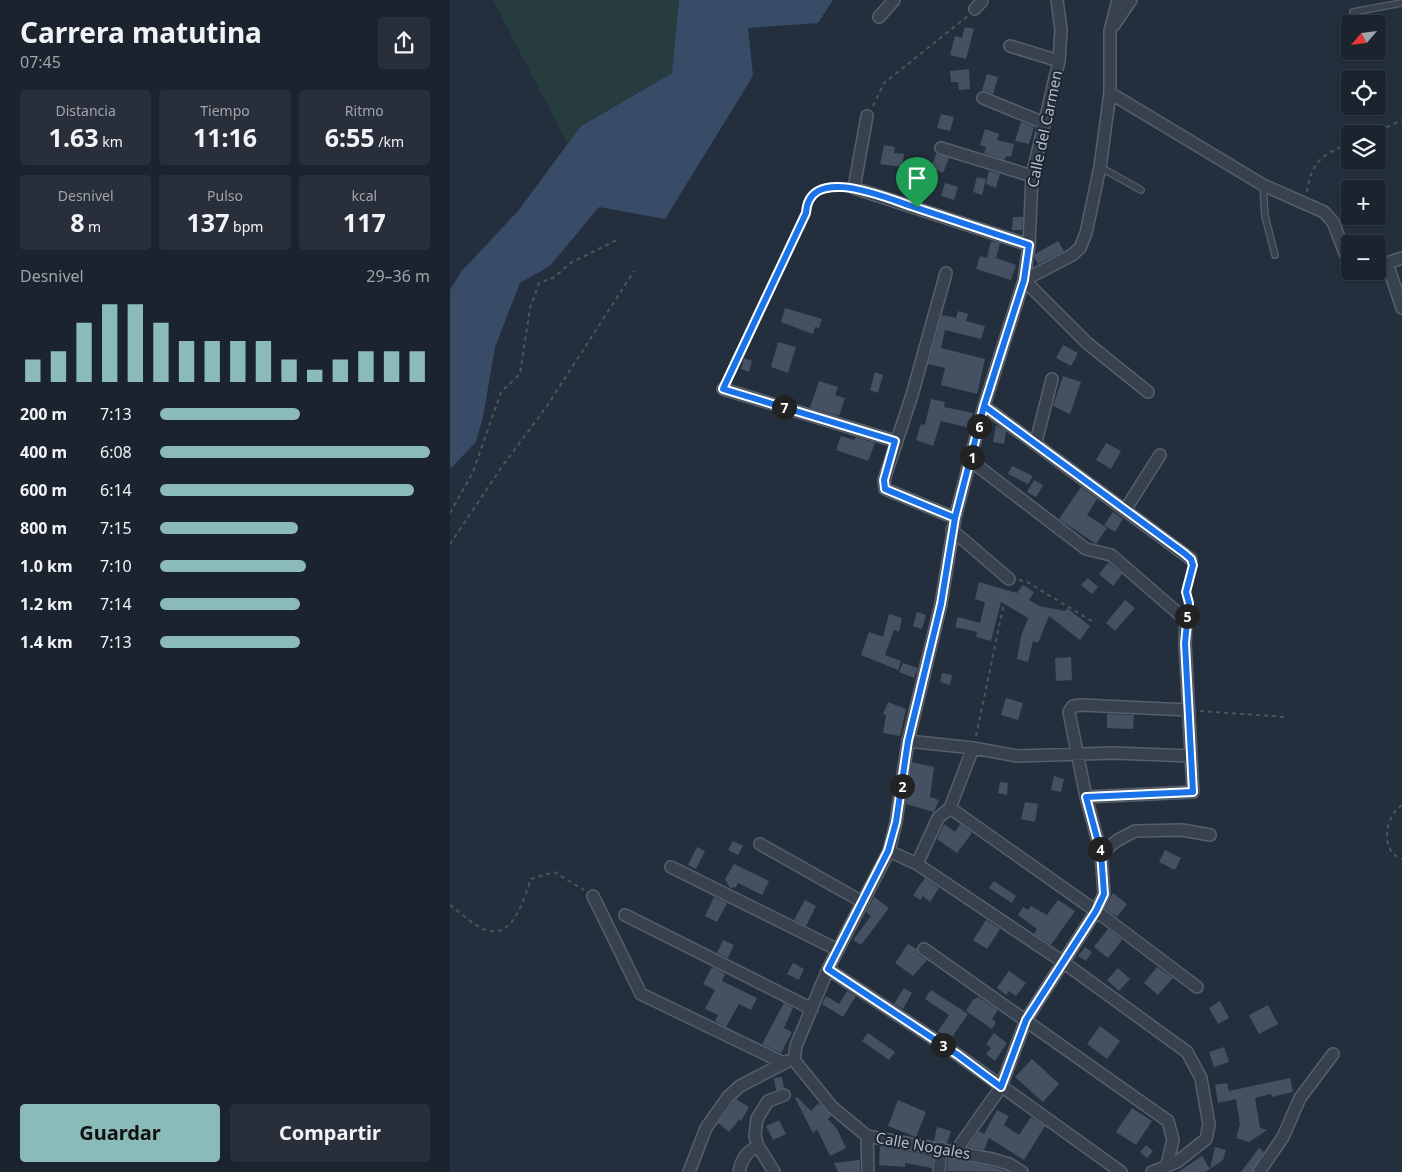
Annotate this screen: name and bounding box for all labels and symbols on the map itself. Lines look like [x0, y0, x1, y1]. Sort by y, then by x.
north arrow [1341, 15, 1386, 60]
street label: Calle del Carmen [1022, 68, 1066, 189]
pin [896, 157, 938, 208]
pin: 7 [772, 394, 796, 420]
pin: 6 [966, 414, 992, 438]
pin: 1 [960, 444, 984, 470]
pin: 5 [1174, 604, 1200, 628]
pin: 2 [890, 774, 914, 798]
pin: 4 [1088, 836, 1112, 862]
pin: 3 [930, 1032, 956, 1058]
street label: Calle Nogales [874, 1127, 972, 1163]

